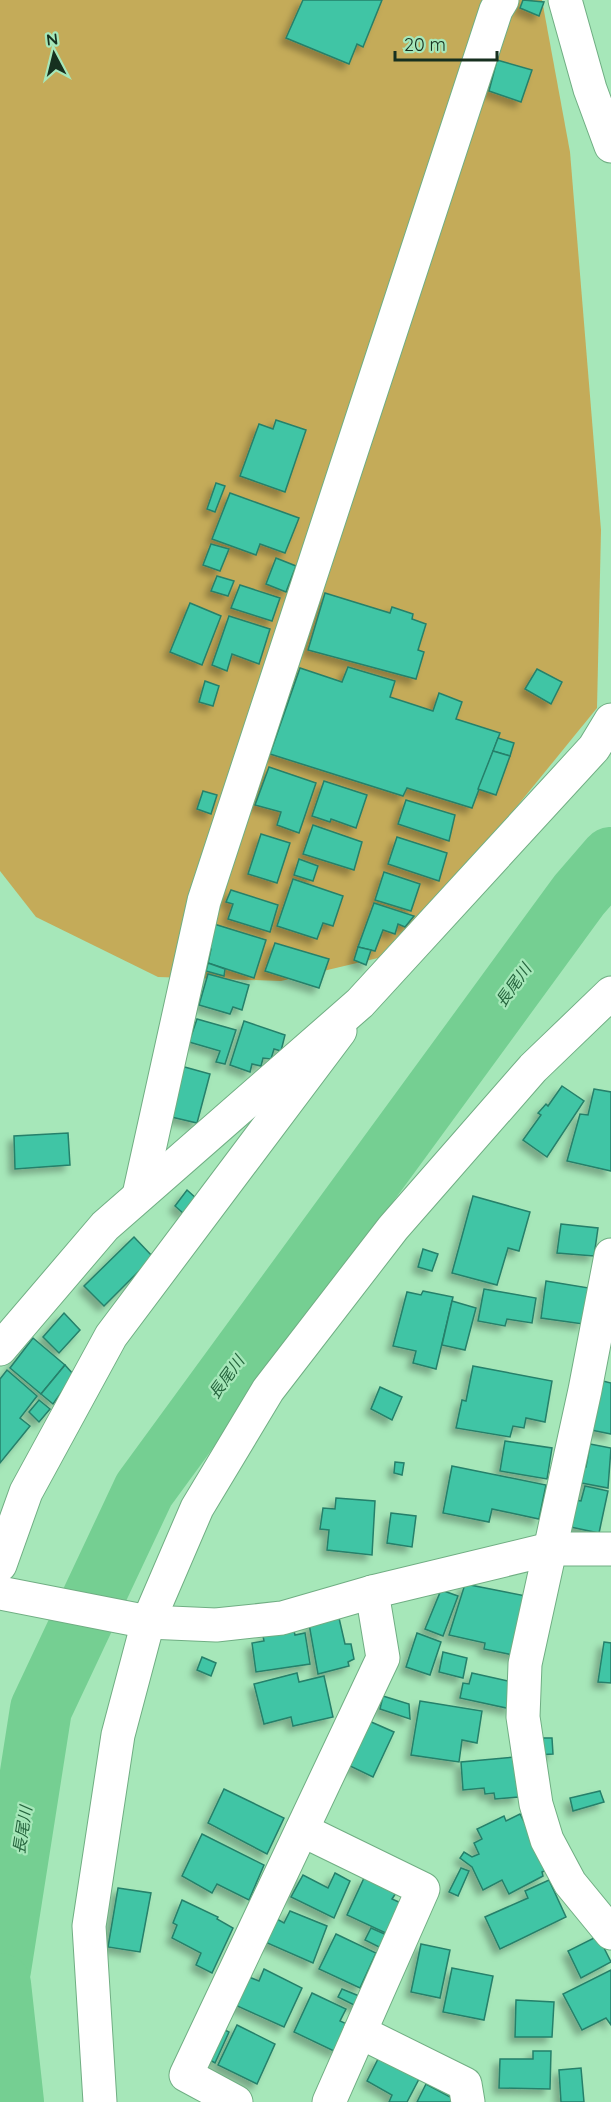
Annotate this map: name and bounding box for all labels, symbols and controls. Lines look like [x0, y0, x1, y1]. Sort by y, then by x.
north arrow [24, 24, 84, 84]
scale bar [395, 24, 497, 62]
text: N [45, 28, 59, 50]
text: 20 m [404, 33, 446, 56]
water label: 長尾川 [491, 958, 536, 1010]
water label: 長尾川 [204, 1350, 249, 1402]
water label: 長尾川 [8, 1803, 36, 1855]

